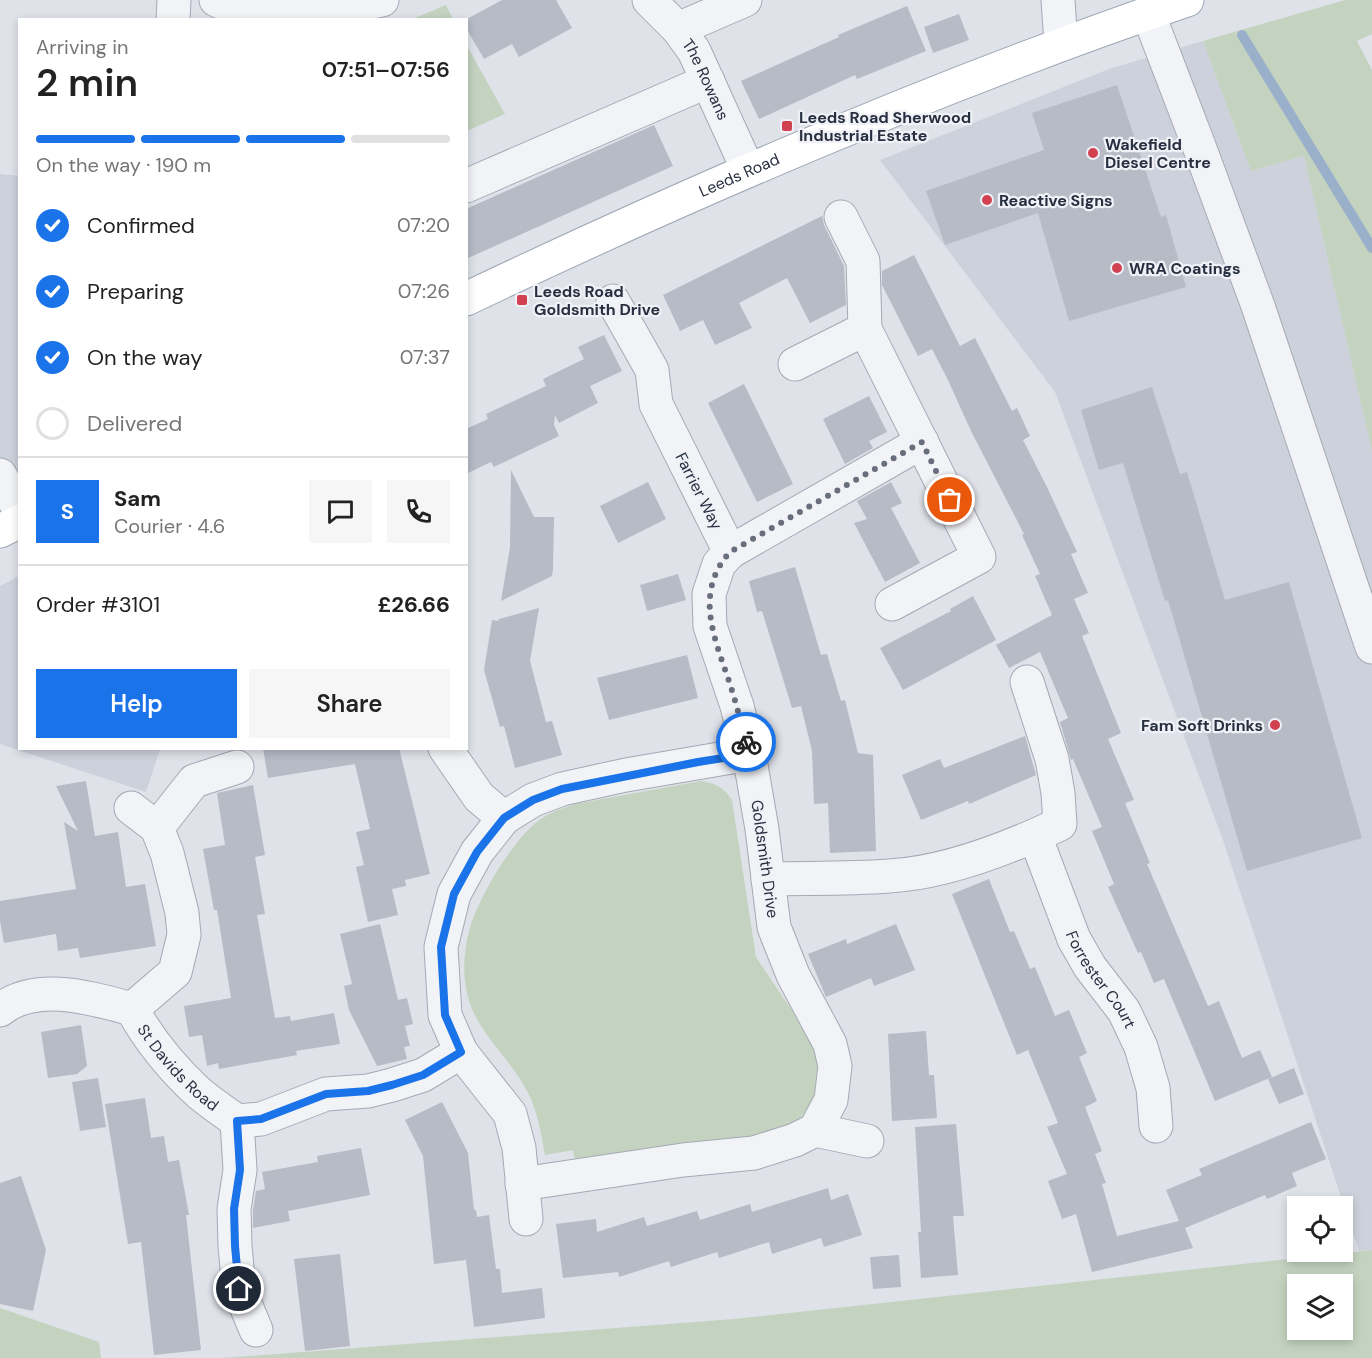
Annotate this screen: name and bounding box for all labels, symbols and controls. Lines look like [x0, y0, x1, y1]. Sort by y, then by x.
text: Arriving in [36, 34, 128, 60]
street label: The Rowans [678, 34, 734, 123]
text: 07:51–07:56 [322, 55, 450, 84]
text: 2 min [36, 57, 138, 108]
place label: Leeds Road Sherwood Industrial Estate [799, 107, 971, 146]
marker: Leeds Road Sherwood Industrial Estate [780, 119, 794, 133]
place label: Wakefield Diesel Centre [1105, 134, 1211, 173]
marker: Wakefield Diesel Centre [1086, 146, 1100, 160]
street label: Leeds Road [695, 148, 783, 201]
text: On the way · 190 m [36, 152, 211, 178]
place label: Reactive Signs [999, 190, 1113, 211]
marker: Reactive Signs [980, 193, 994, 207]
icon: check [36, 209, 69, 242]
text: Confirmed [87, 211, 195, 240]
text: 07:20 [397, 212, 450, 238]
place label: WRA Coatings [1129, 258, 1241, 279]
marker: WRA Coatings [1110, 261, 1124, 275]
icon: check [36, 275, 69, 308]
text: Preparing [87, 277, 184, 306]
text: 07:26 [398, 278, 450, 304]
place label: Leeds Road Goldsmith Drive [534, 281, 660, 320]
marker: Leeds Road Goldsmith Drive [515, 293, 529, 307]
icon: check [36, 341, 69, 374]
text: On the way [87, 343, 202, 372]
text: 07:37 [400, 344, 450, 370]
text: Delivered [87, 409, 182, 438]
street label: Farrier Way [671, 449, 727, 533]
pin [924, 474, 975, 525]
button: chat [309, 480, 372, 543]
button: phone [387, 480, 450, 543]
icon: bag [933, 483, 966, 516]
text: Sam [114, 484, 161, 513]
text: S [61, 497, 74, 526]
text: Courier · 4.6 [114, 513, 225, 539]
text: Order #3101 [36, 590, 160, 619]
text: £26.66 [378, 590, 450, 619]
button: Help [36, 669, 237, 738]
button: Share [249, 669, 450, 738]
courier [716, 712, 776, 772]
place label: Fam Soft Drinks [1141, 715, 1263, 736]
marker: Fam Soft Drinks [1268, 718, 1282, 732]
icon: bike [730, 726, 763, 759]
street label: Goldsmith Drive [746, 799, 784, 919]
street label: Forrester Court [1061, 928, 1141, 1032]
street label: St Davids Road [133, 1020, 223, 1115]
map controls [1287, 1196, 1353, 1340]
button: locate [1287, 1196, 1353, 1262]
pin [213, 1263, 264, 1314]
icon: home [222, 1272, 255, 1305]
button: layers [1287, 1274, 1353, 1340]

